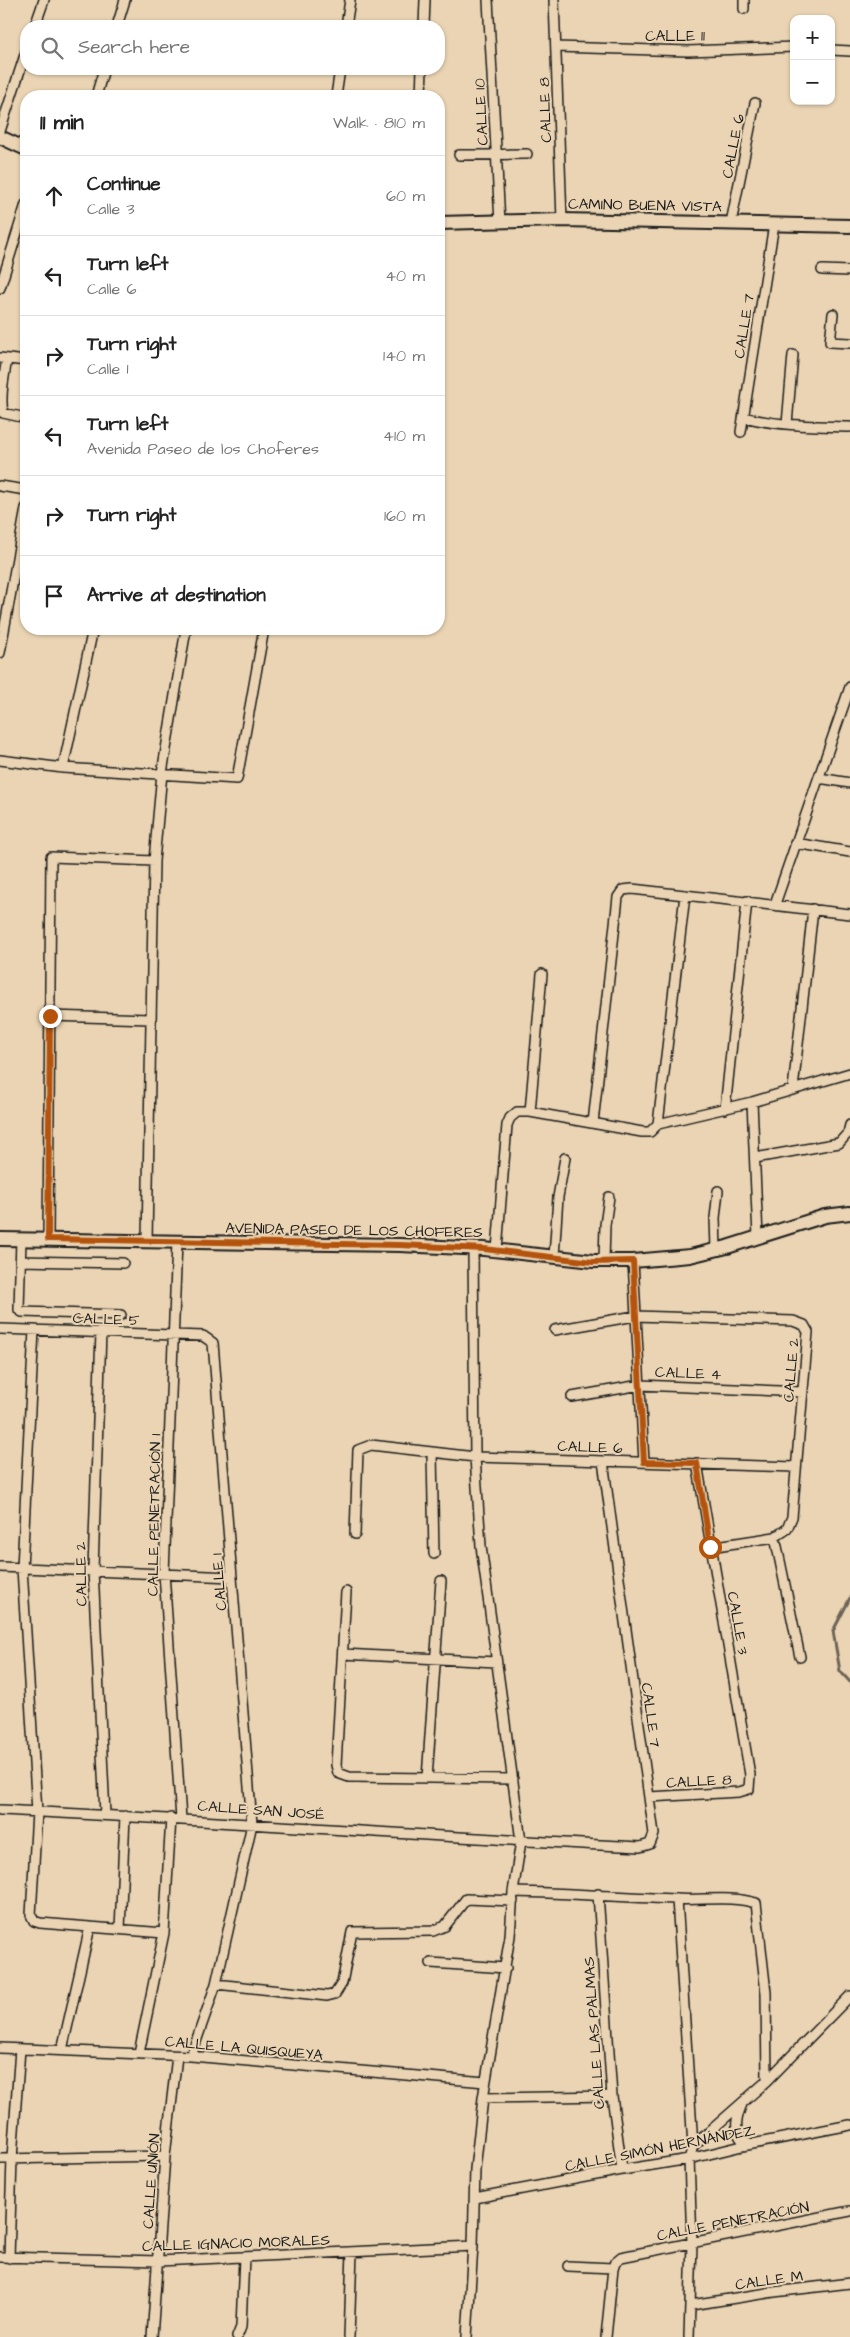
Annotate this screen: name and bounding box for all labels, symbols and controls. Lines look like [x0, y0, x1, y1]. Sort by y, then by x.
map controls [790, 15, 835, 105]
button: + [790, 15, 835, 60]
search box [20, 20, 445, 75]
street label: CALLE 11 [645, 26, 705, 47]
icon: search [38, 34, 66, 62]
text: Search here [78, 34, 190, 61]
button: − [790, 60, 835, 105]
street label: CALLE 10 [469, 77, 494, 146]
street label: CALLE 8 [534, 77, 557, 143]
text: 11 min [40, 108, 84, 137]
street label: CALLE 6 [717, 111, 750, 180]
text: Walk · 810 m [333, 112, 425, 134]
text: Continue [87, 171, 161, 198]
icon: ahead [40, 182, 68, 210]
text: 60 m [386, 185, 425, 207]
street label: CAMINO BUENA VISTA [568, 194, 722, 217]
text: Calle 3 [87, 198, 135, 220]
text: Turn left [87, 251, 168, 278]
icon: left [40, 262, 68, 290]
text: 40 m [385, 265, 425, 287]
text: Calle 6 [87, 278, 137, 300]
street label: CALLE 7 [729, 292, 760, 360]
text: Turn right [87, 331, 176, 358]
icon: right [40, 342, 68, 370]
text: 140 m [383, 345, 425, 367]
text: Calle 1 [87, 358, 129, 380]
text: Turn left [87, 411, 168, 438]
icon: left [40, 422, 68, 450]
text: 410 m [383, 425, 425, 447]
text: Avenida Paseo de los Choferes [87, 438, 319, 460]
icon: right [40, 502, 68, 530]
text: Turn right [87, 502, 176, 529]
text: 160 m [384, 505, 425, 527]
icon: arrive [40, 582, 68, 610]
text: Arrive at destination [87, 582, 266, 609]
route end [39, 1005, 62, 1028]
street label: AVENIDA PASEO DE LOS CHOFERES [225, 1218, 483, 1243]
street label: CALLE 5 [72, 1308, 140, 1331]
street label: CALLE 2 [778, 1337, 805, 1403]
street label: CALLE 4 [655, 1362, 721, 1385]
street label: CALLE PENETRACIÓN 1 [143, 1433, 166, 1596]
street label: CALLE 6 [557, 1436, 624, 1459]
route start [699, 1536, 722, 1559]
street label: CALLE 2 [70, 1541, 93, 1606]
street label: CALLE 1 [207, 1552, 232, 1612]
street label: CALLE 3 [722, 1590, 753, 1657]
street label: CALLE 7 [636, 1681, 665, 1749]
street label: CALLE 8 [666, 1769, 733, 1794]
street label: CALLE SAN JOSÉ [197, 1796, 325, 1825]
street label: CALLE LAS PALMAS [579, 1956, 610, 2110]
street label: CALLE LA QUISQUEYA [164, 2031, 324, 2066]
street label: CALLE SIMÓN HERNÁNDEZ [563, 2120, 757, 2177]
street label: CALLE UNIÓN [138, 2133, 165, 2229]
street label: CALLE PENETRACIÓN [655, 2196, 811, 2247]
street label: CALLE IGNACIO MORALES [142, 2230, 331, 2257]
street label: CALLE M [734, 2265, 804, 2296]

